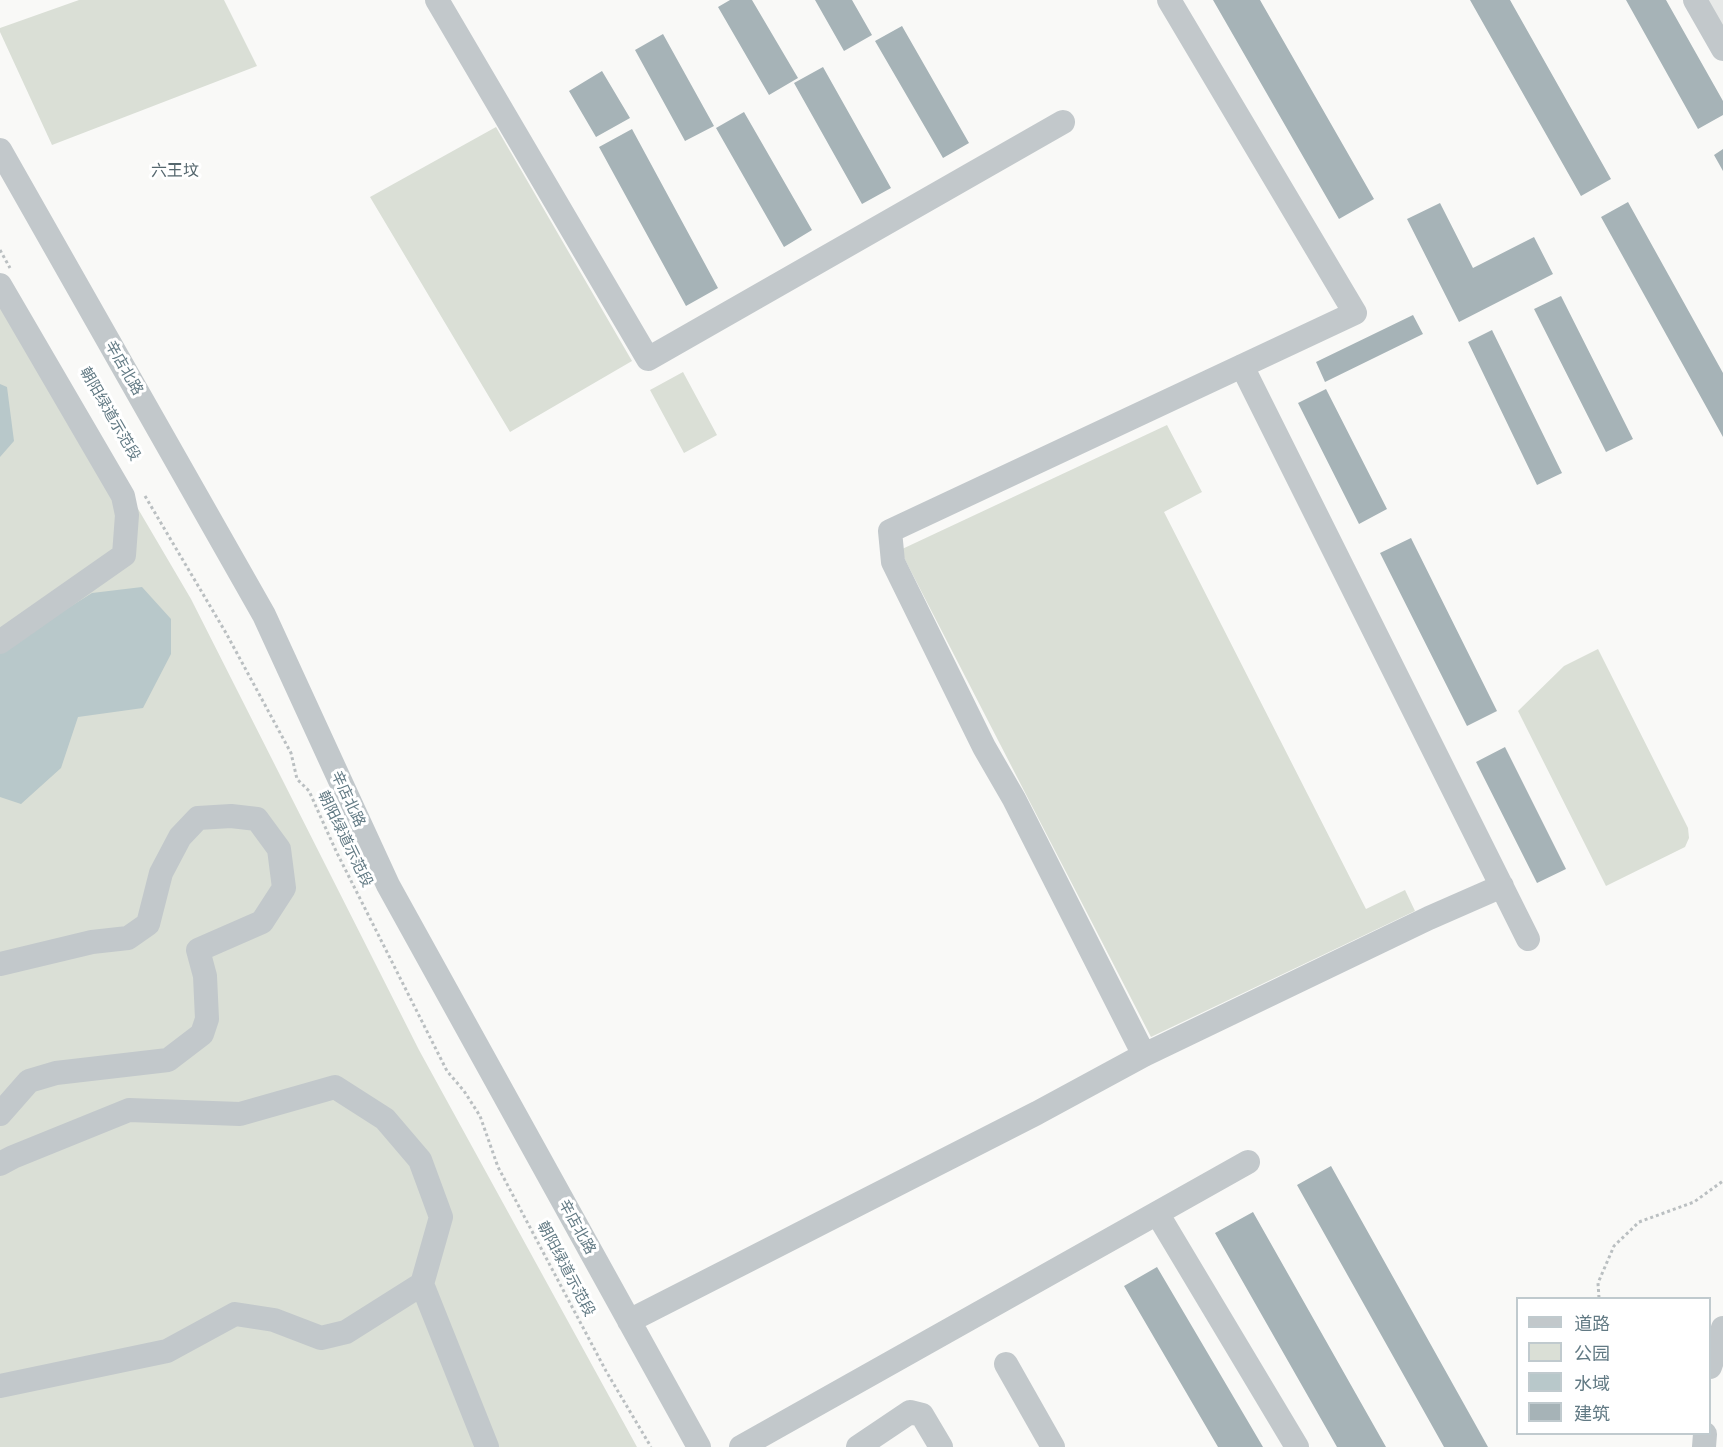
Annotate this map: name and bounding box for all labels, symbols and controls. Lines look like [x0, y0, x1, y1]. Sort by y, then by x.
district label: 六王坟 [151, 161, 199, 181]
street label: 辛店北路 [101, 338, 147, 398]
street label: 朝阳绿道示范段 [76, 364, 144, 464]
street label: 辛店北路 [327, 768, 369, 830]
street label: 朝阳绿道示范段 [314, 788, 376, 890]
street label: 辛店北路 [555, 1196, 599, 1258]
street label: 朝阳绿道示范段 [533, 1218, 599, 1320]
legend [1516, 1297, 1711, 1435]
text: 道路 [1574, 1313, 1610, 1334]
text: 公园 [1574, 1343, 1610, 1364]
text: 水域 [1574, 1373, 1610, 1394]
text: 建筑 [1574, 1403, 1610, 1424]

